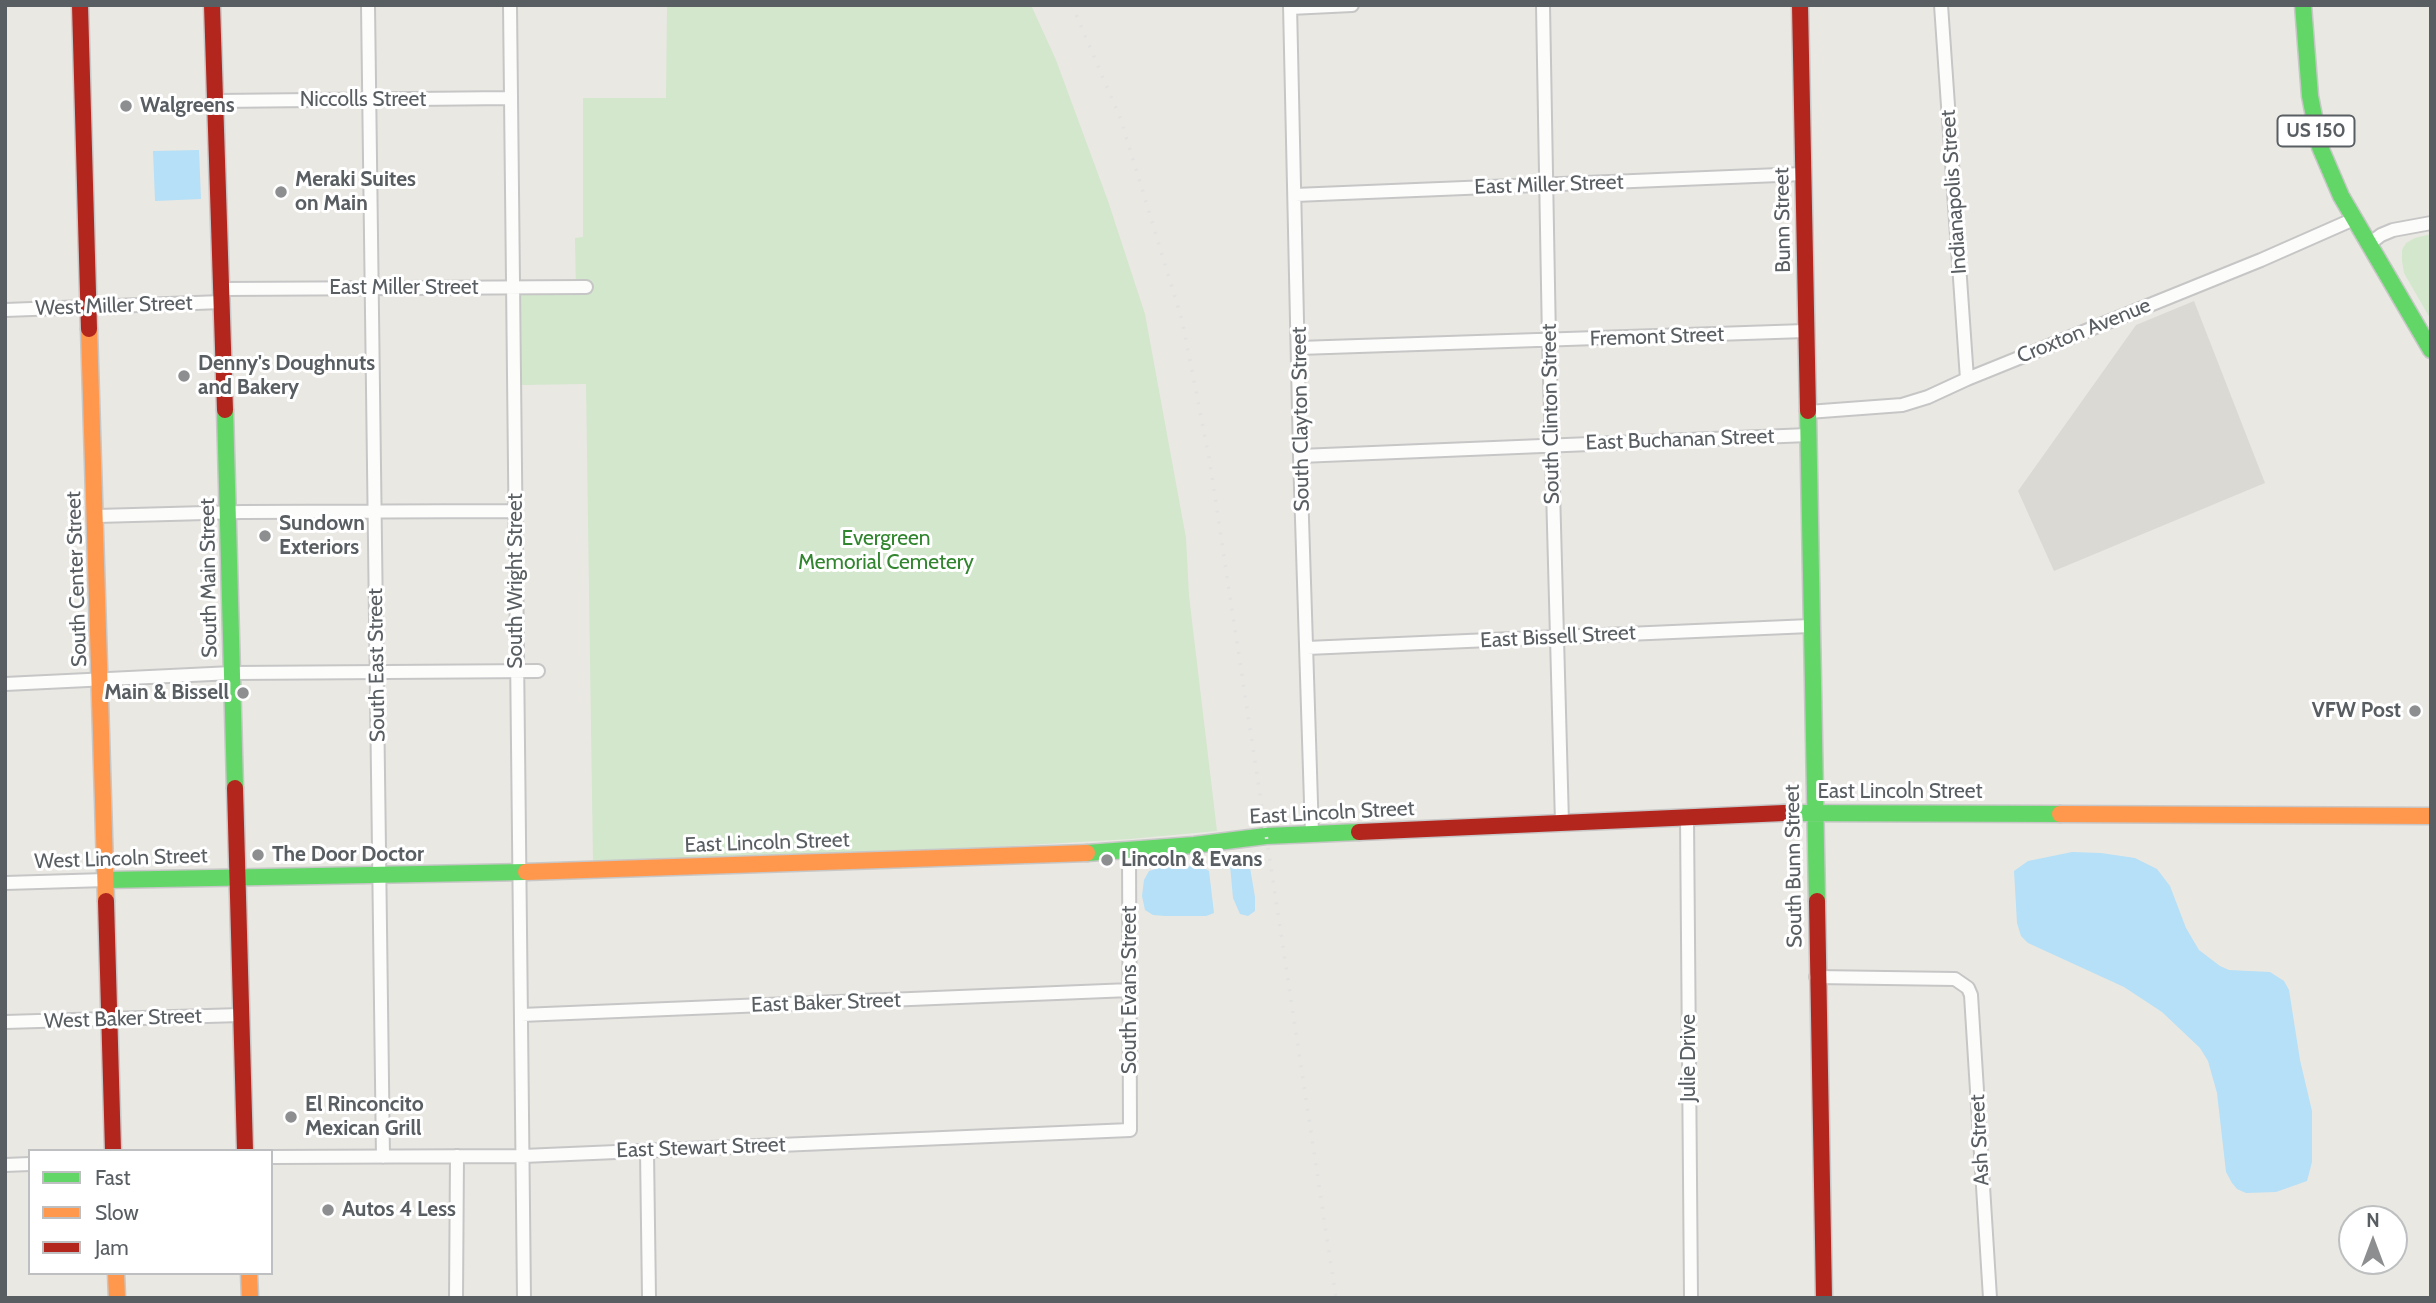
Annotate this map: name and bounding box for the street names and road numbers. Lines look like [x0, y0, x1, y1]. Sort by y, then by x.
street label: Niccolls Street [300, 87, 426, 113]
street label: Indianapolis Street [1936, 109, 1972, 275]
road number: US 150 [2278, 116, 2354, 146]
street label: Bunn Street [1769, 167, 1797, 273]
street label: East Miller Street [1474, 170, 1624, 200]
street label: East Miller Street [329, 275, 479, 301]
street label: West Miller Street [35, 291, 193, 321]
street label: Croxton Avenue [2014, 293, 2154, 369]
street label: Fremont Street [1589, 322, 1725, 352]
street label: South Clinton Street [1537, 323, 1565, 505]
street label: South Clayton Street [1287, 326, 1315, 512]
street label: East Buchanan Street [1585, 424, 1775, 456]
street label: South Center Street [61, 491, 93, 667]
street label: South Wright Street [503, 493, 529, 669]
street label: South Main Street [195, 498, 223, 658]
street label: South East Street [363, 588, 391, 742]
street label: East Bissell Street [1480, 620, 1636, 654]
street label: East Lincoln Street [1817, 779, 1983, 805]
street label: South Bunn Street [1780, 784, 1808, 948]
street label: East Lincoln Street [1249, 796, 1415, 830]
street label: East Lincoln Street [684, 828, 850, 858]
street label: West Lincoln Street [34, 843, 208, 875]
street label: South Evans Street [1117, 906, 1143, 1074]
street label: East Baker Street [751, 988, 901, 1018]
street label: West Baker Street [44, 1004, 202, 1034]
street label: Julie Drive [1676, 1014, 1702, 1102]
street label: Ash Street [1965, 1094, 1995, 1186]
street label: East Stewart Street [616, 1132, 786, 1164]

